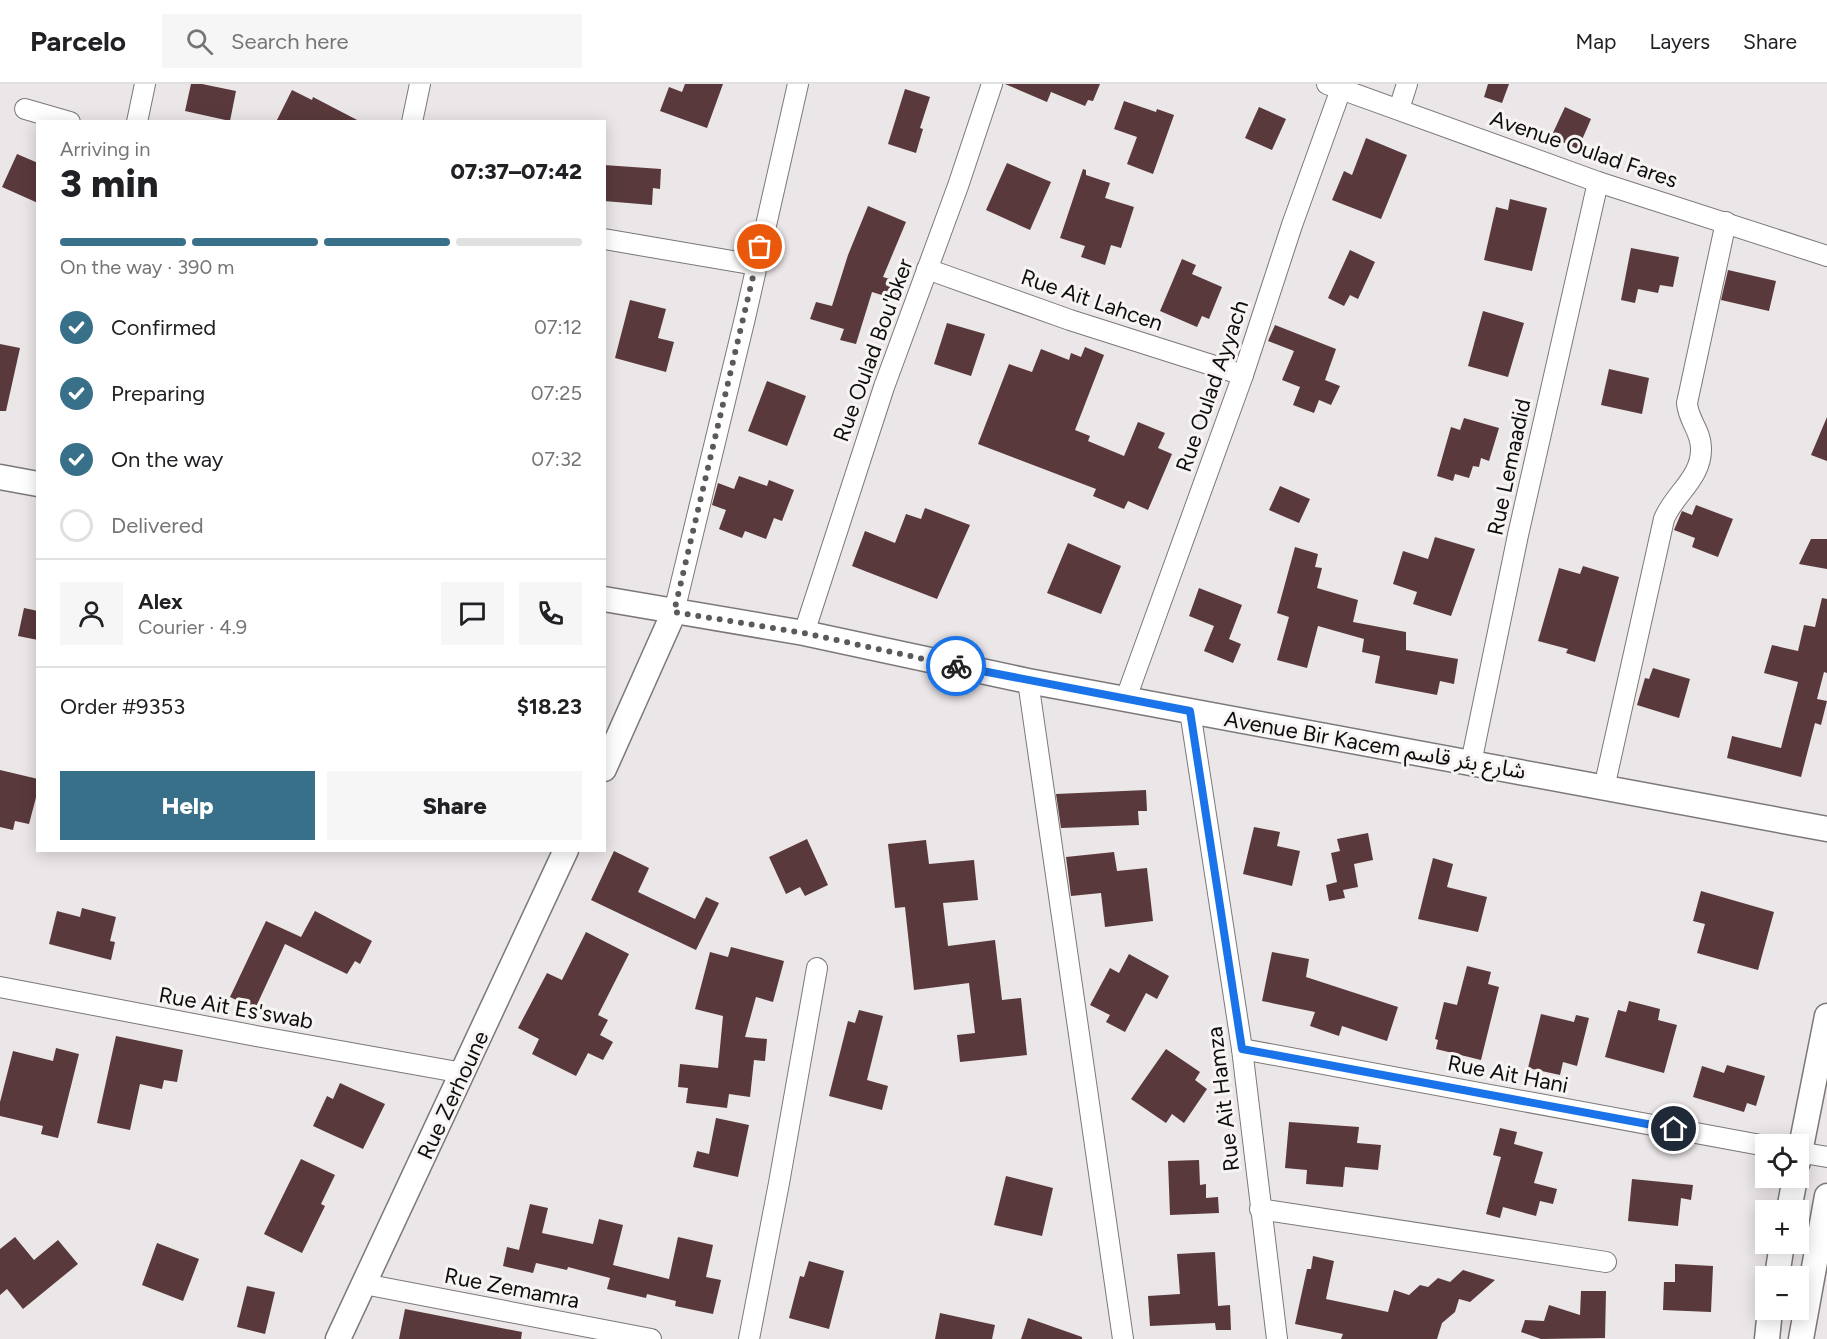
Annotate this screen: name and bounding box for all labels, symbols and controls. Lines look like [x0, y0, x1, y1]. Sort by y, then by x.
search box [162, 14, 582, 68]
text: Parcelo [30, 24, 126, 58]
icon: search [183, 25, 216, 58]
text: Search here [231, 28, 349, 55]
text: Map [1576, 29, 1616, 54]
text: Layers [1649, 29, 1710, 54]
text: Share [1743, 29, 1797, 54]
street label: Avenue Oulad Fares [1487, 104, 1681, 194]
text: Arriving in [60, 137, 150, 161]
text: 07:37–07:42 [450, 158, 582, 185]
text: 3 min [60, 160, 158, 207]
pin [734, 221, 785, 272]
icon: bag [743, 230, 776, 263]
street label: Rue Oulad Bou'bker [827, 254, 919, 445]
text: On the way · 390 m [60, 255, 234, 279]
street label: Rue Ait Lahcen [1017, 263, 1167, 337]
street label: Rue Oulad Ayyach [1170, 296, 1254, 476]
icon: check [60, 311, 93, 344]
text: Confirmed [111, 314, 216, 341]
text: 07:12 [534, 315, 582, 339]
icon: check [60, 377, 93, 410]
text: Preparing [111, 380, 205, 407]
text: 07:25 [531, 381, 582, 405]
street label: Rue Lemaadid [1481, 396, 1537, 538]
icon: check [60, 443, 93, 476]
text: On the way [111, 446, 223, 473]
text: 07:32 [531, 447, 582, 471]
text: Delivered [111, 512, 204, 539]
button: person [60, 582, 123, 645]
button: chat [441, 582, 504, 645]
button: phone [519, 582, 582, 645]
text: Alex [138, 588, 183, 615]
text: Courier · 4.9 [138, 615, 247, 639]
courier [926, 636, 986, 696]
icon: bike [940, 650, 973, 683]
text: Order #9353 [60, 693, 185, 720]
text: $18.23 [517, 693, 582, 720]
street label: Avenue Bir Kacem شارع بئر قاسم [1222, 705, 1528, 788]
button: Help [60, 771, 315, 840]
button: Share [327, 771, 582, 840]
street label: Rue Ait Es'swab [157, 981, 315, 1035]
street label: Rue Ait Hamza [1201, 1025, 1245, 1173]
street label: Rue Zerhoune [411, 1026, 495, 1164]
street label: Rue Ait Hani [1445, 1049, 1571, 1099]
pin [1648, 1103, 1699, 1154]
icon: home [1657, 1112, 1690, 1145]
map controls [1755, 1134, 1809, 1320]
button: locate [1755, 1134, 1809, 1188]
button: + [1755, 1200, 1809, 1254]
street label: Rue Zemamra [442, 1262, 582, 1314]
button: − [1755, 1266, 1809, 1320]

